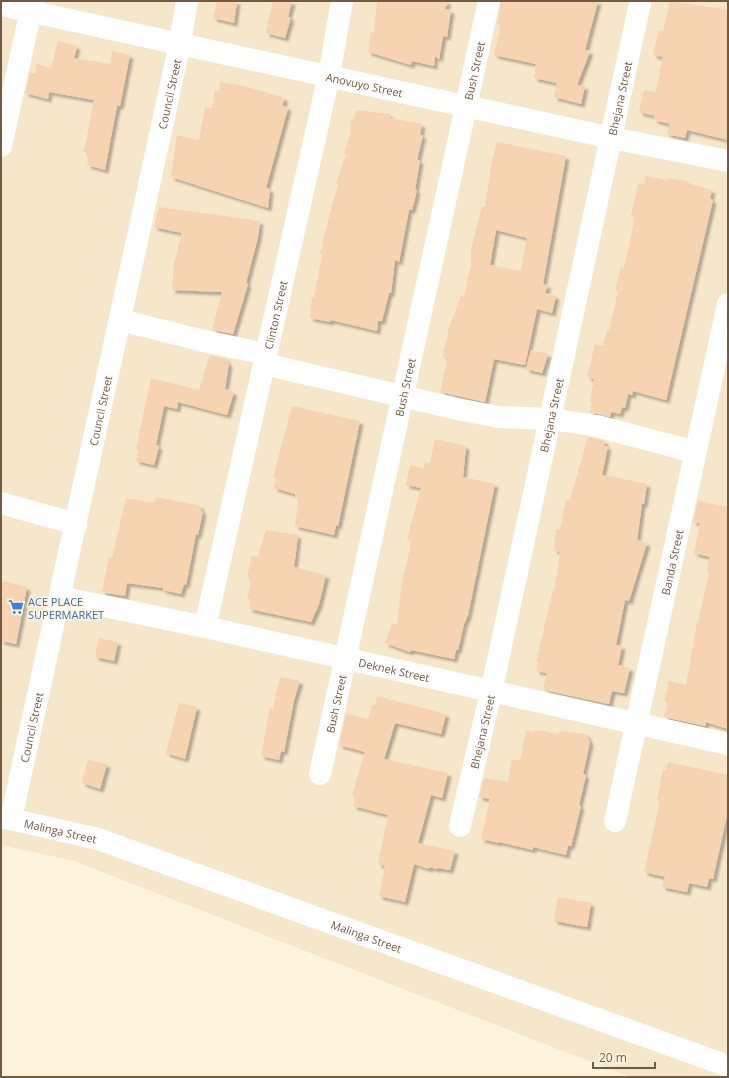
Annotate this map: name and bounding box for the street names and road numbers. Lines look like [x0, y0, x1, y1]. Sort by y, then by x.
street label: Bush Street [460, 40, 487, 101]
street label: Council Street [154, 57, 184, 131]
street label: Bhejana Street [604, 60, 635, 137]
street label: Anovuyo Street [325, 68, 404, 100]
street label: Clinton Street [260, 279, 290, 351]
street label: Bush Street [391, 356, 418, 418]
street label: Council Street [85, 374, 115, 447]
street label: Bhejana Street [536, 376, 566, 453]
street label: Banda Street [657, 528, 686, 596]
street label: Deknek Street [357, 654, 431, 685]
street label: Bush Street [322, 673, 349, 734]
street label: Council Street [16, 691, 46, 764]
street label: Bhejana Street [466, 693, 498, 770]
street label: Malinga Street [23, 815, 98, 846]
street label: Malinga Street [329, 916, 404, 955]

